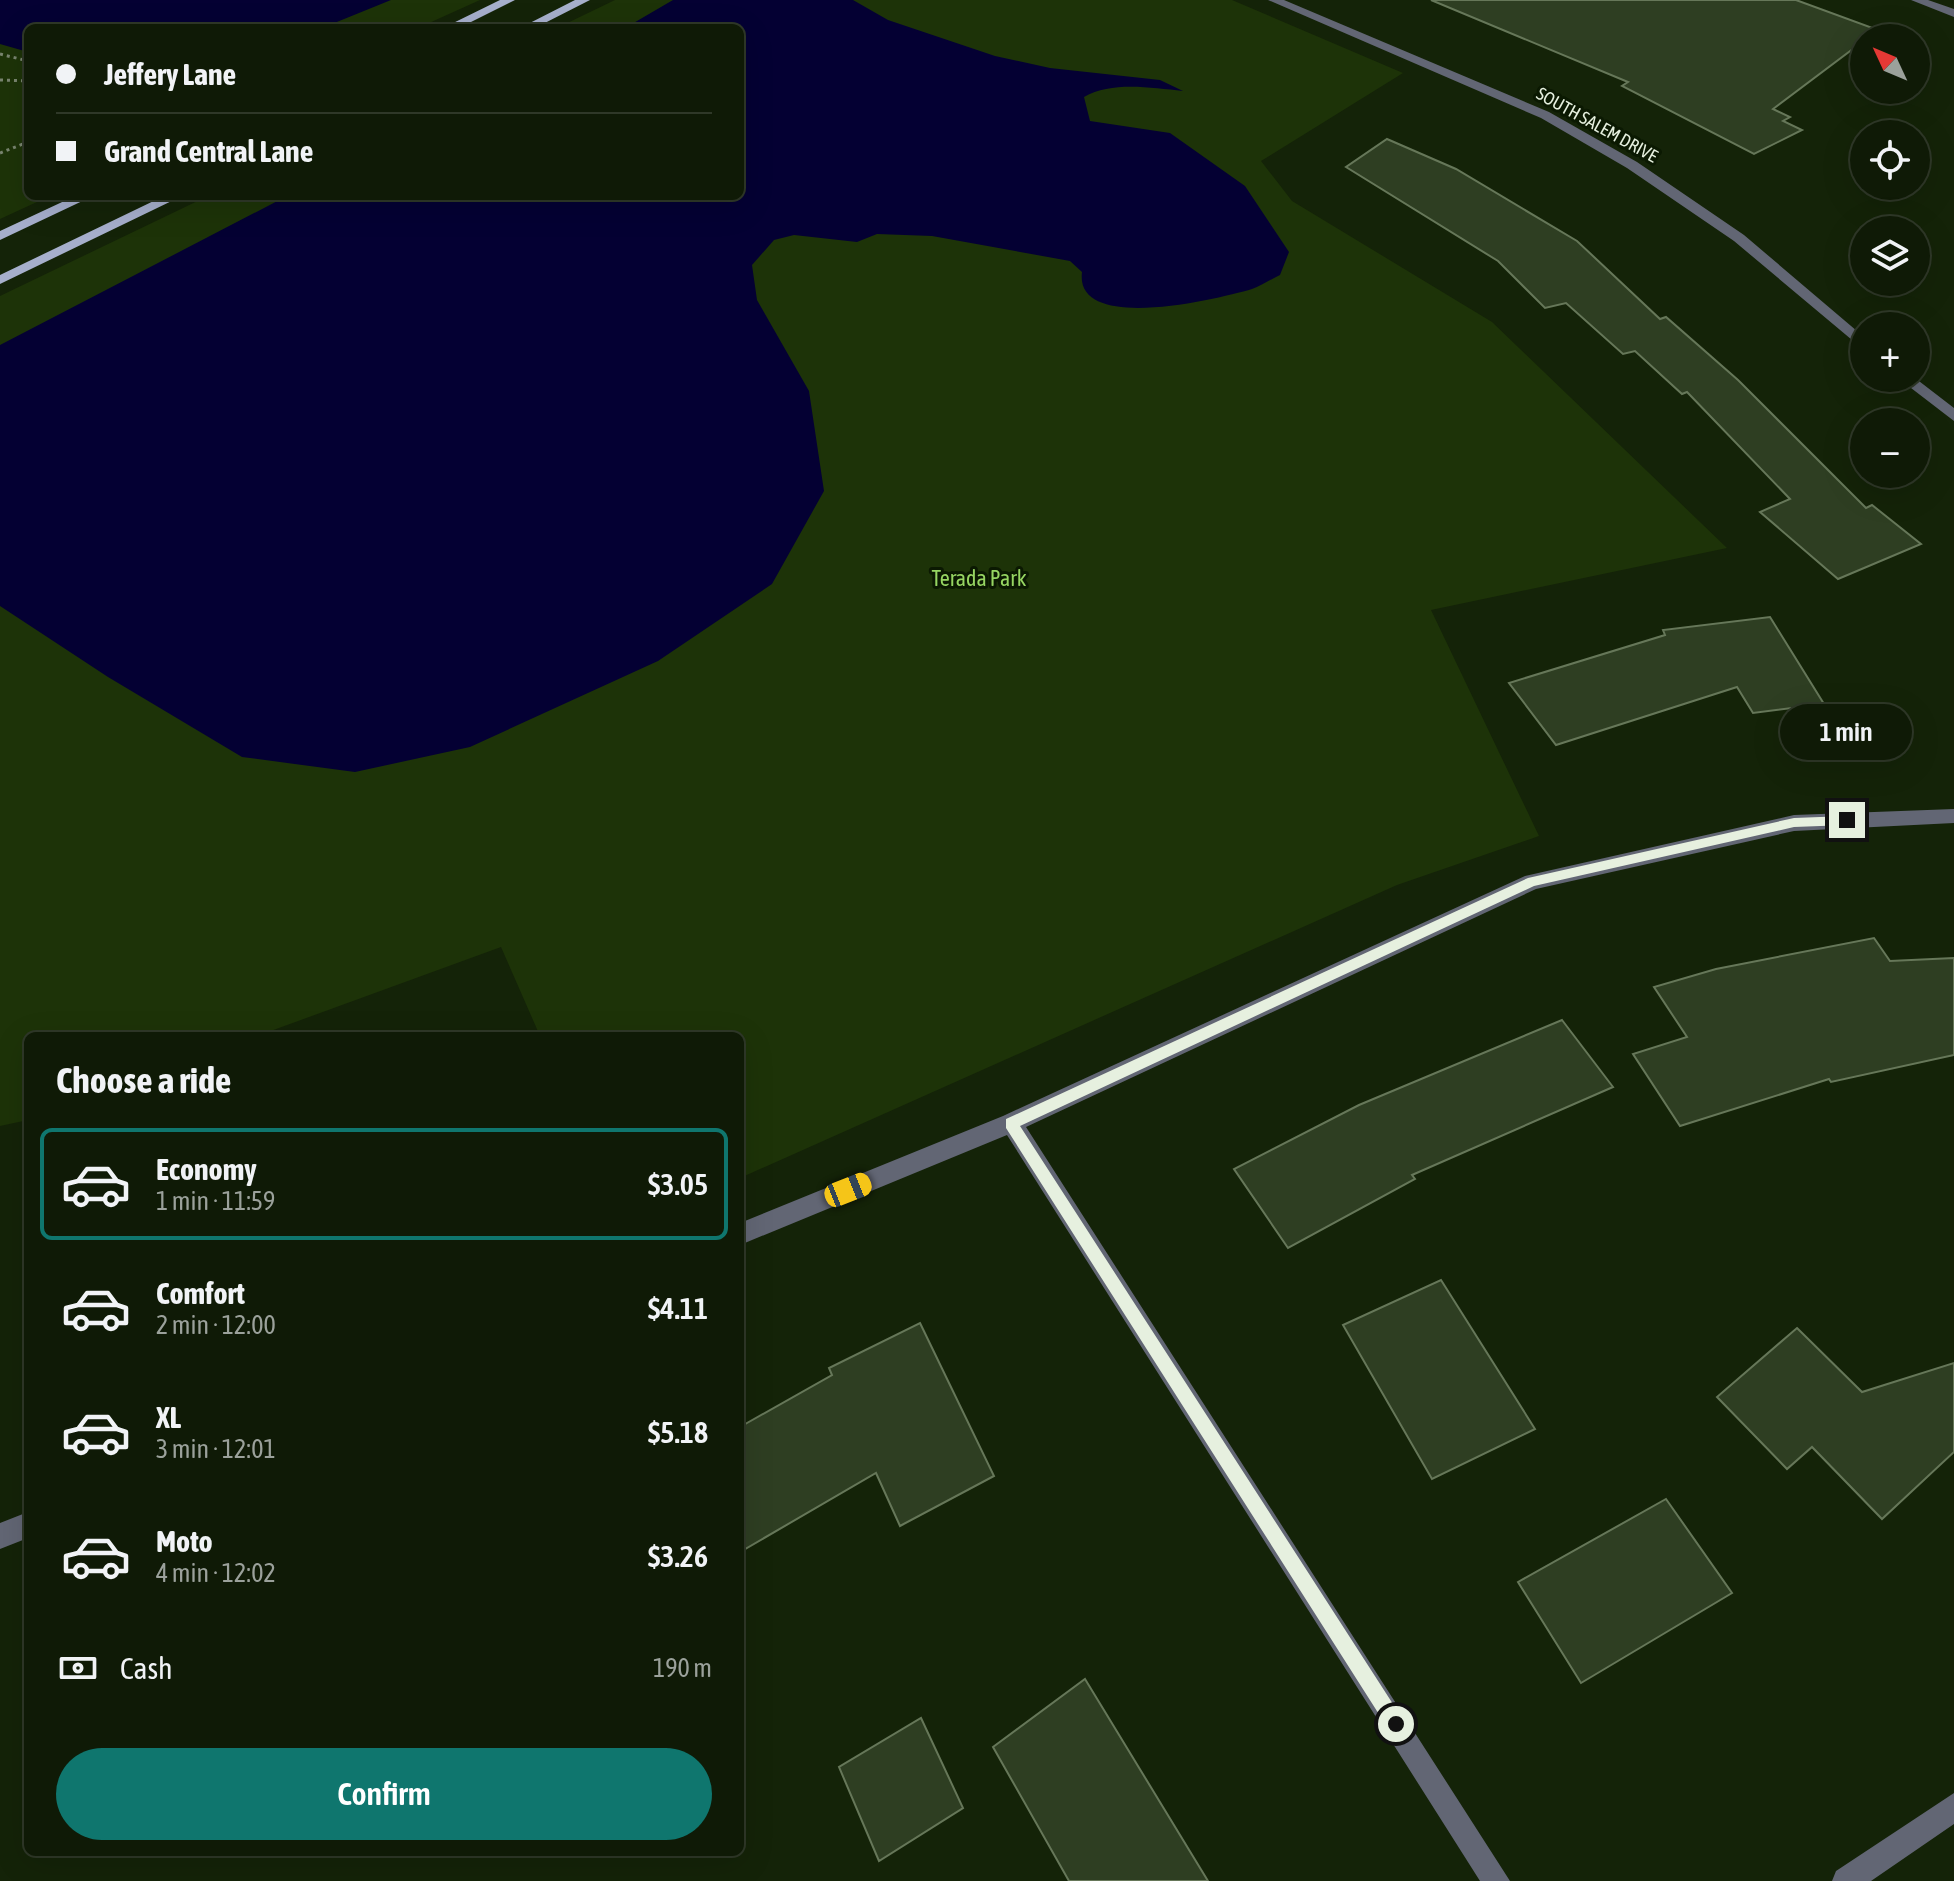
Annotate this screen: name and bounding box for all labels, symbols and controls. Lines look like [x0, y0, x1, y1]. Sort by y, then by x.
north arrow [1850, 24, 1930, 104]
map controls [1850, 24, 1930, 488]
text: Jeffery Lane [104, 57, 236, 91]
street label: SOUTH SALEM DRIVE [1533, 83, 1662, 167]
button: locate [1850, 120, 1930, 200]
text: Grand Central Lane [104, 134, 313, 168]
button: layers [1850, 216, 1930, 296]
button: + [1850, 312, 1930, 392]
button: − [1850, 408, 1930, 488]
park label: Terada Park [931, 565, 1027, 591]
callout: 1 min [1781, 704, 1913, 760]
text: 1 min [1819, 717, 1873, 747]
route end [1829, 802, 1865, 838]
text: Choose a ride [56, 1059, 231, 1101]
icon: car [60, 1148, 132, 1220]
text: Economy [156, 1152, 257, 1186]
text: $3.05 [648, 1167, 708, 1201]
car [821, 1170, 875, 1210]
text: 1 min · 11:59 [156, 1186, 275, 1216]
icon: car [60, 1272, 132, 1344]
text: Comfort [156, 1276, 245, 1310]
text: $4.11 [648, 1291, 708, 1325]
text: 2 min · 12:00 [156, 1310, 276, 1340]
icon: car [60, 1396, 132, 1468]
text: XL [156, 1400, 181, 1434]
text: $5.18 [648, 1415, 708, 1449]
text: 3 min · 12:01 [156, 1434, 276, 1464]
icon: car [60, 1520, 132, 1592]
text: Moto [156, 1524, 213, 1558]
text: $3.26 [648, 1539, 708, 1573]
text: 4 min · 12:02 [156, 1558, 276, 1588]
icon: cash [56, 1646, 100, 1690]
text: Cash [120, 1651, 173, 1685]
text: 190 m [653, 1653, 712, 1683]
route start [1378, 1706, 1414, 1742]
button: Confirm [56, 1748, 712, 1840]

